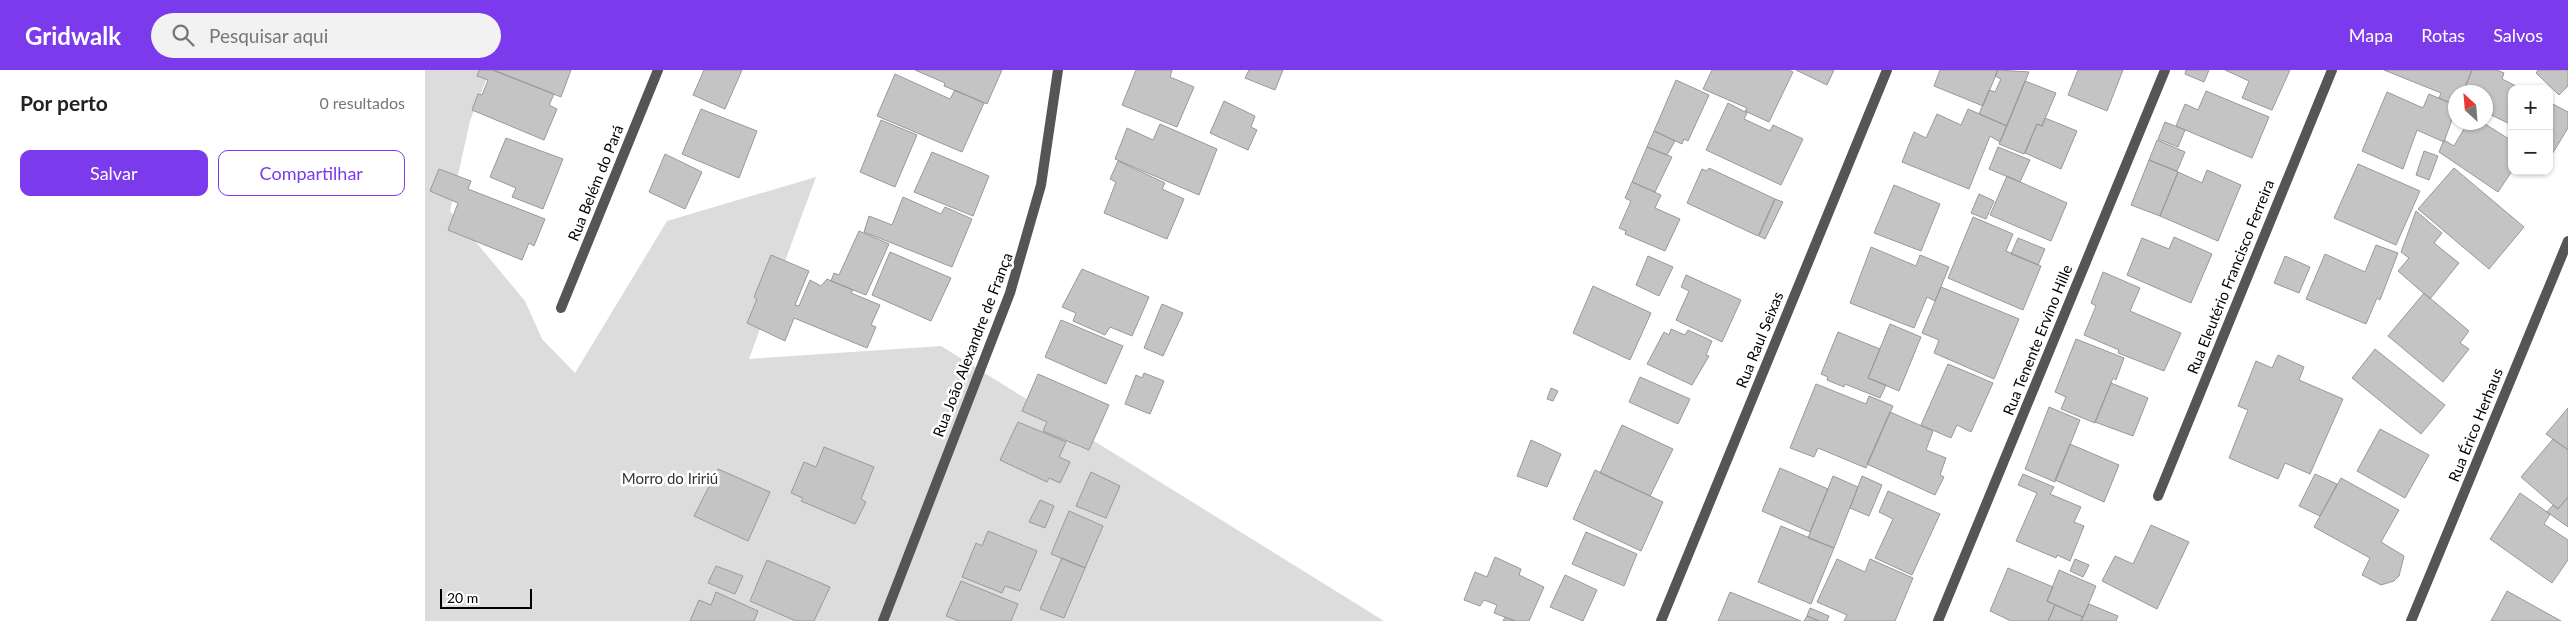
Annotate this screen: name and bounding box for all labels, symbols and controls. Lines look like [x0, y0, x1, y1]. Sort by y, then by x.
search box [151, 13, 501, 58]
text: Gridwalk [25, 21, 121, 50]
icon: search [169, 21, 197, 49]
text: Pesquisar aqui [209, 24, 328, 47]
text: Mapa [2349, 24, 2393, 46]
text: Rotas [2421, 24, 2465, 46]
text: Salvos [2493, 24, 2543, 46]
north arrow [2448, 85, 2493, 130]
map controls [2508, 85, 2553, 175]
button: + [2508, 85, 2553, 130]
text: Por perto [20, 90, 108, 115]
text: 0 resultados [319, 93, 405, 112]
street label: Rua Belém do Pará [564, 122, 627, 243]
button: − [2508, 130, 2553, 175]
button: Salvar [20, 150, 208, 196]
button: Compartilhar [218, 150, 405, 196]
street label: Rua Eleutério Francisco Ferreira [2183, 177, 2277, 376]
street label: Rua João Alexandre de França [929, 250, 1016, 439]
street label: Rua Tenente Ervino Hille [1999, 262, 2076, 418]
street label: Rua Raul Seixas [1732, 289, 1787, 390]
street label: Rua Érico Herhaus [2444, 365, 2506, 484]
park label: Morro do Iririú [622, 469, 718, 487]
scale bar [440, 586, 533, 609]
text: 20 m [447, 589, 478, 606]

